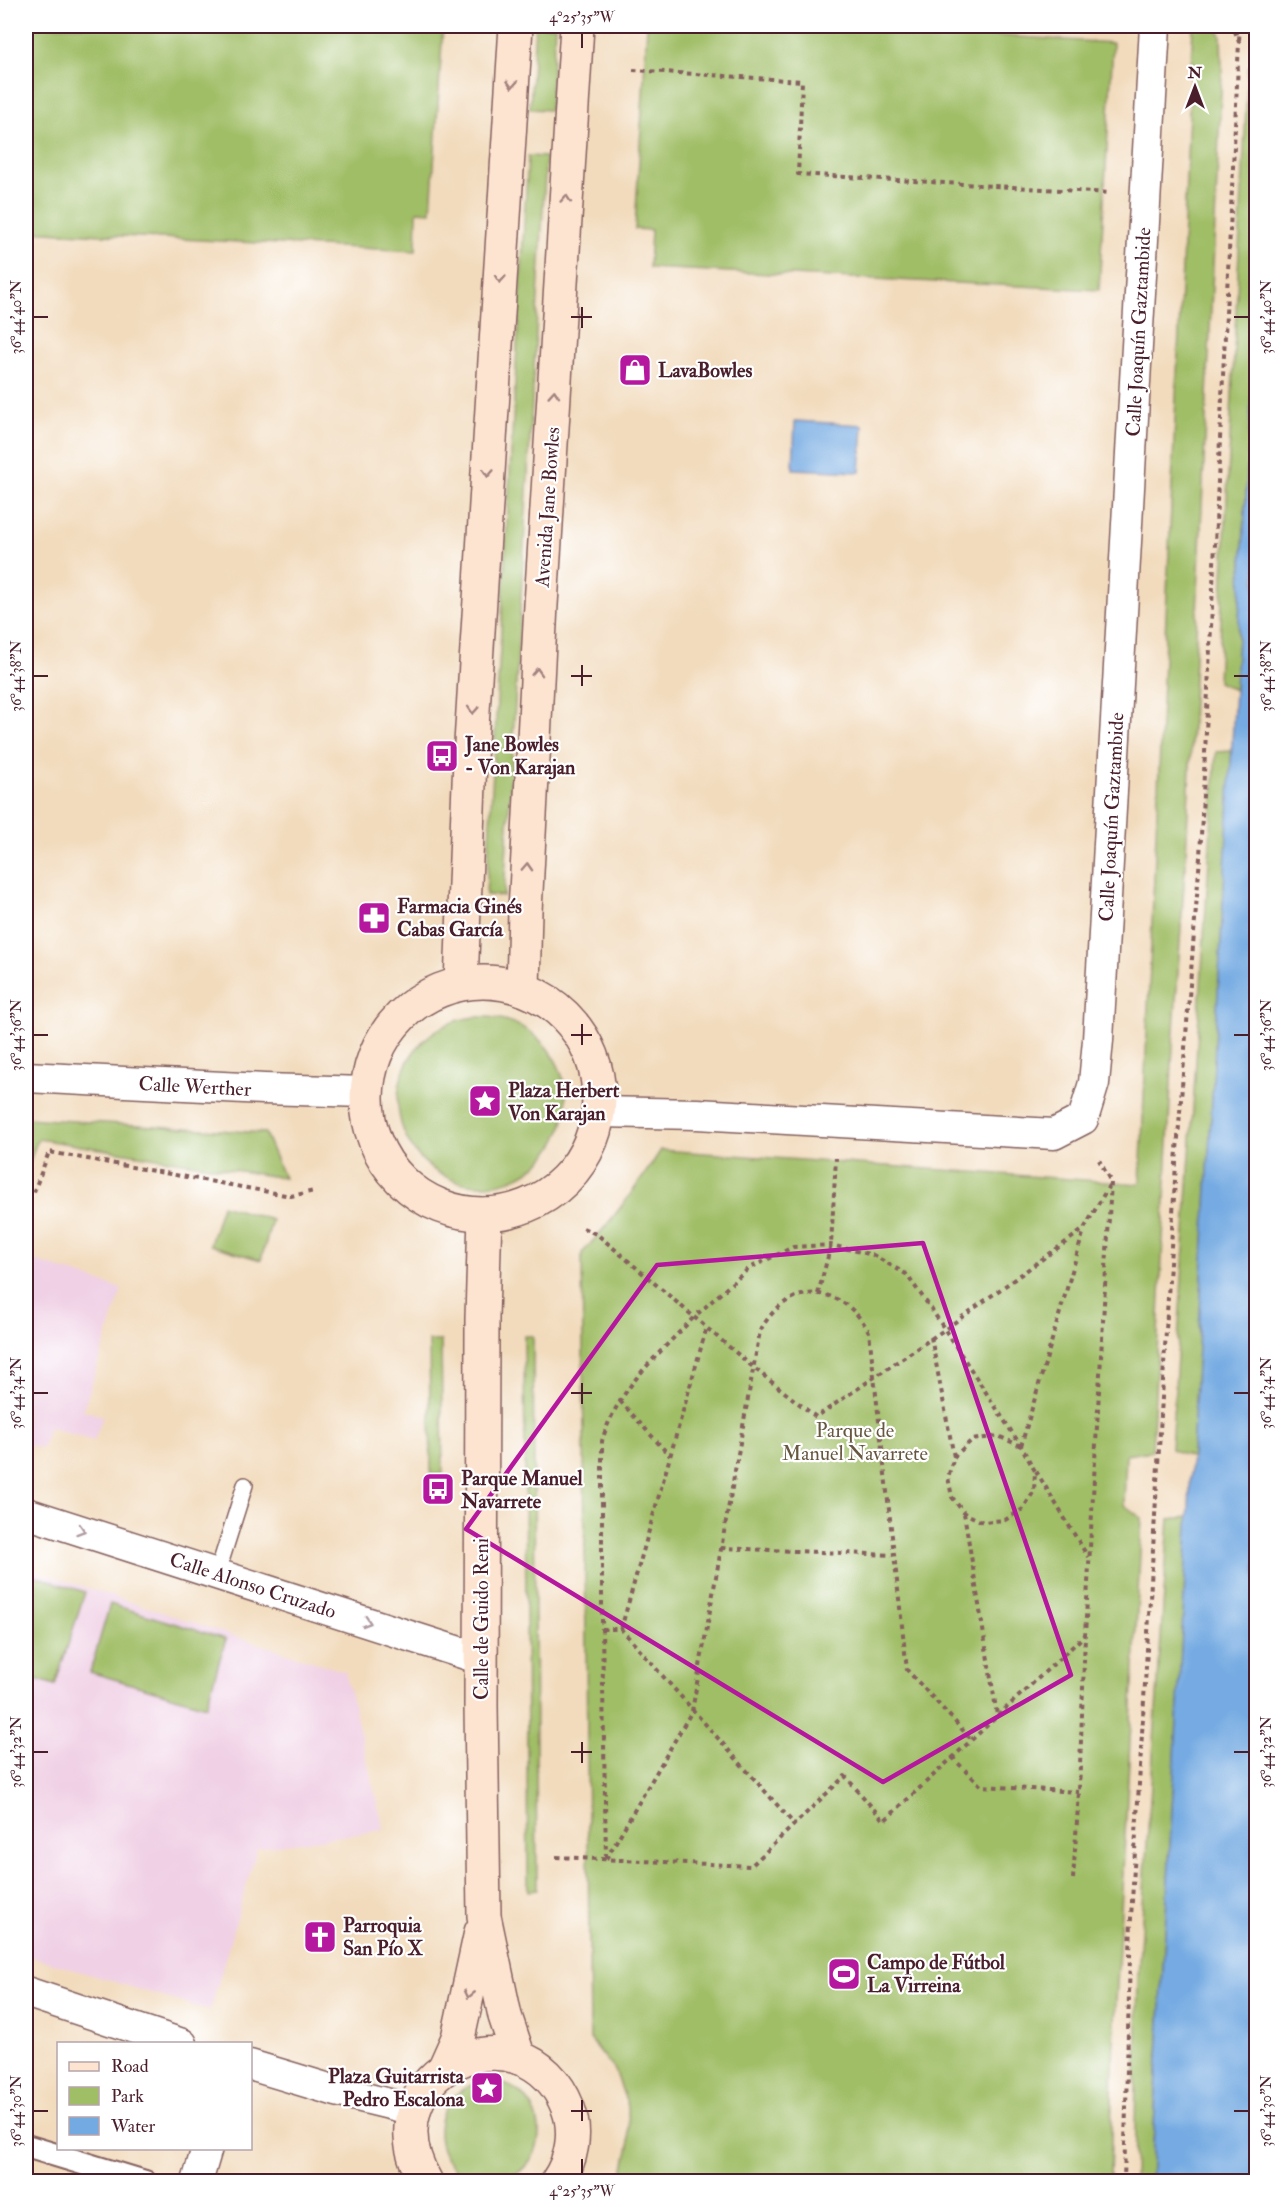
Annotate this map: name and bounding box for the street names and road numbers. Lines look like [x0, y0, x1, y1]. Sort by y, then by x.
street label: Calle Joaquín Gaztambide [1121, 227, 1156, 437]
street label: Avenida Jane Bowles [529, 426, 566, 589]
street label: Calle Joaquín Gaztambide [1094, 712, 1129, 922]
street label: Calle Werther [138, 1071, 252, 1102]
street label: Calle de Guido Reni [469, 1538, 494, 1700]
street label: Calle Alonso Cruzado [166, 1547, 339, 1624]

